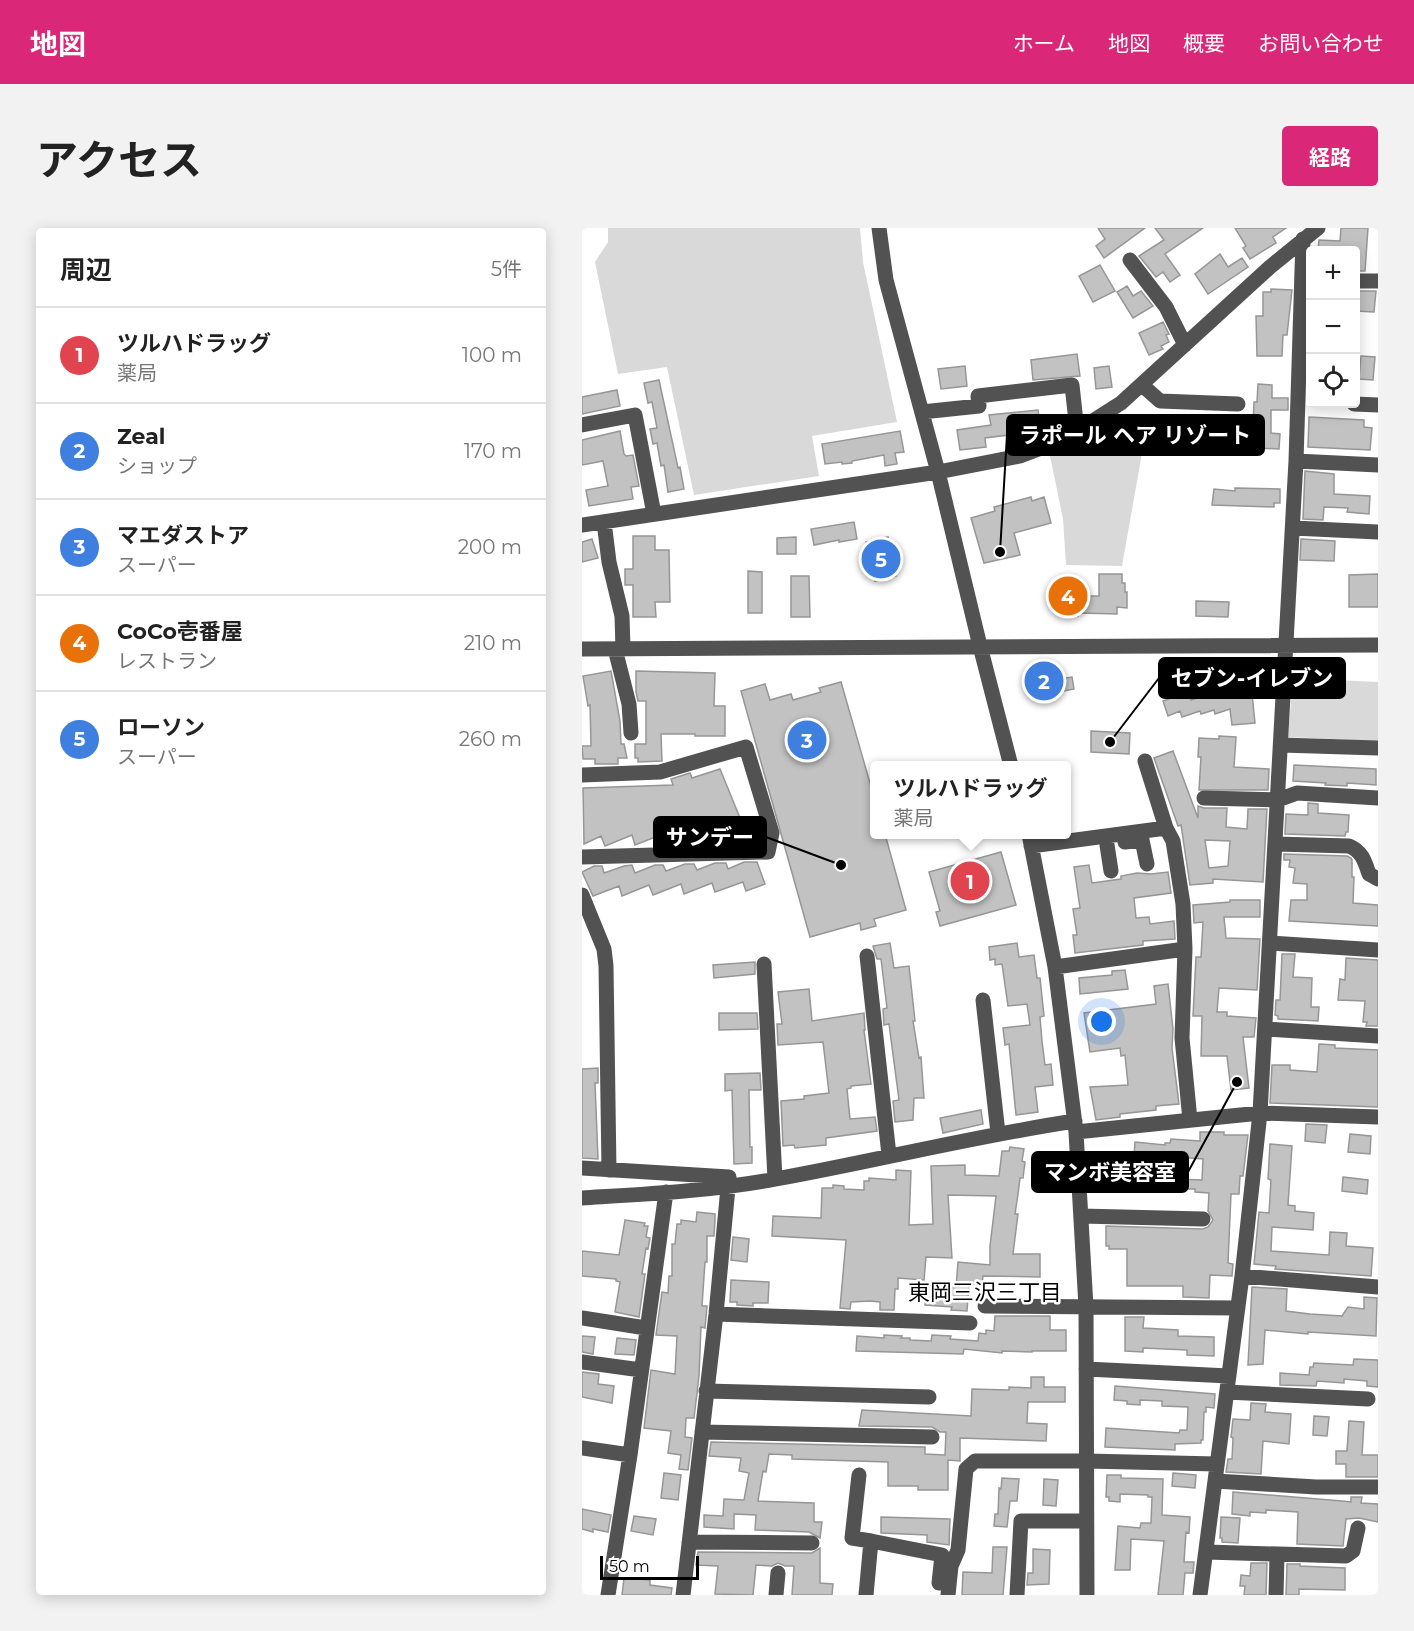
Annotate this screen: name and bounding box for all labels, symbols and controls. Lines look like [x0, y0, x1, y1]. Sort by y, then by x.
text: 地図 [30, 27, 86, 61]
text: ホーム [1013, 31, 1075, 56]
text: 地図 [1108, 31, 1150, 56]
text: 概要 [1183, 31, 1225, 56]
text: お問い合わせ [1258, 31, 1384, 56]
button: 経路 [1282, 126, 1378, 186]
text: アクセス [36, 134, 202, 186]
map controls [1306, 246, 1360, 408]
button: + [1306, 246, 1360, 300]
text: 周辺 [60, 254, 112, 286]
text: 5件 [491, 257, 522, 281]
button: − [1306, 300, 1360, 354]
text: ツルハドラッグ [117, 330, 271, 357]
text: 1 [76, 343, 83, 367]
text: 100 m [462, 343, 522, 367]
button: locate [1306, 354, 1360, 408]
text: 薬局 [117, 361, 157, 385]
callout: ラポール ヘア リゾート [1007, 415, 1264, 455]
text: ラポール ヘア リゾート [1019, 422, 1251, 449]
text: Zeal [117, 423, 165, 450]
text: 2 [74, 439, 85, 463]
text: 170 m [464, 439, 522, 463]
text: ショップ [117, 454, 197, 478]
text: マエダストア [117, 522, 249, 549]
text: 3 [74, 535, 85, 559]
text: 200 m [458, 535, 522, 559]
pin: 5 [862, 536, 900, 582]
text: スーパー [117, 553, 197, 577]
pin: 4 [1048, 574, 1088, 619]
text: CoCo壱番屋 [117, 618, 243, 645]
text: 4 [73, 631, 86, 655]
text: 210 m [464, 631, 522, 655]
text: レストラン [117, 649, 217, 673]
pin: 2 [1024, 658, 1064, 704]
callout: セブン-イレブン [1159, 658, 1345, 698]
text: セブン-イレブン [1171, 665, 1333, 692]
text: ローソン [117, 714, 205, 741]
pin: 3 [788, 718, 826, 762]
text: 5 [74, 727, 85, 751]
text: 260 m [459, 727, 522, 751]
text: スーパー [117, 745, 197, 769]
popup [870, 761, 1071, 839]
text: ツルハドラッグ [893, 775, 1048, 802]
text: 薬局 [893, 806, 933, 830]
callout: サンデー [654, 817, 766, 857]
text: サンデー [666, 824, 754, 851]
pin: 1 [950, 858, 990, 904]
your location [1087, 1007, 1116, 1036]
callout: マンボ美容室 [1032, 1152, 1188, 1192]
text: マンボ美容室 [1044, 1159, 1176, 1186]
district label: 東岡三沢三丁目 [908, 1279, 1062, 1306]
scale bar [600, 1553, 699, 1580]
text: 50 m [609, 1557, 650, 1576]

